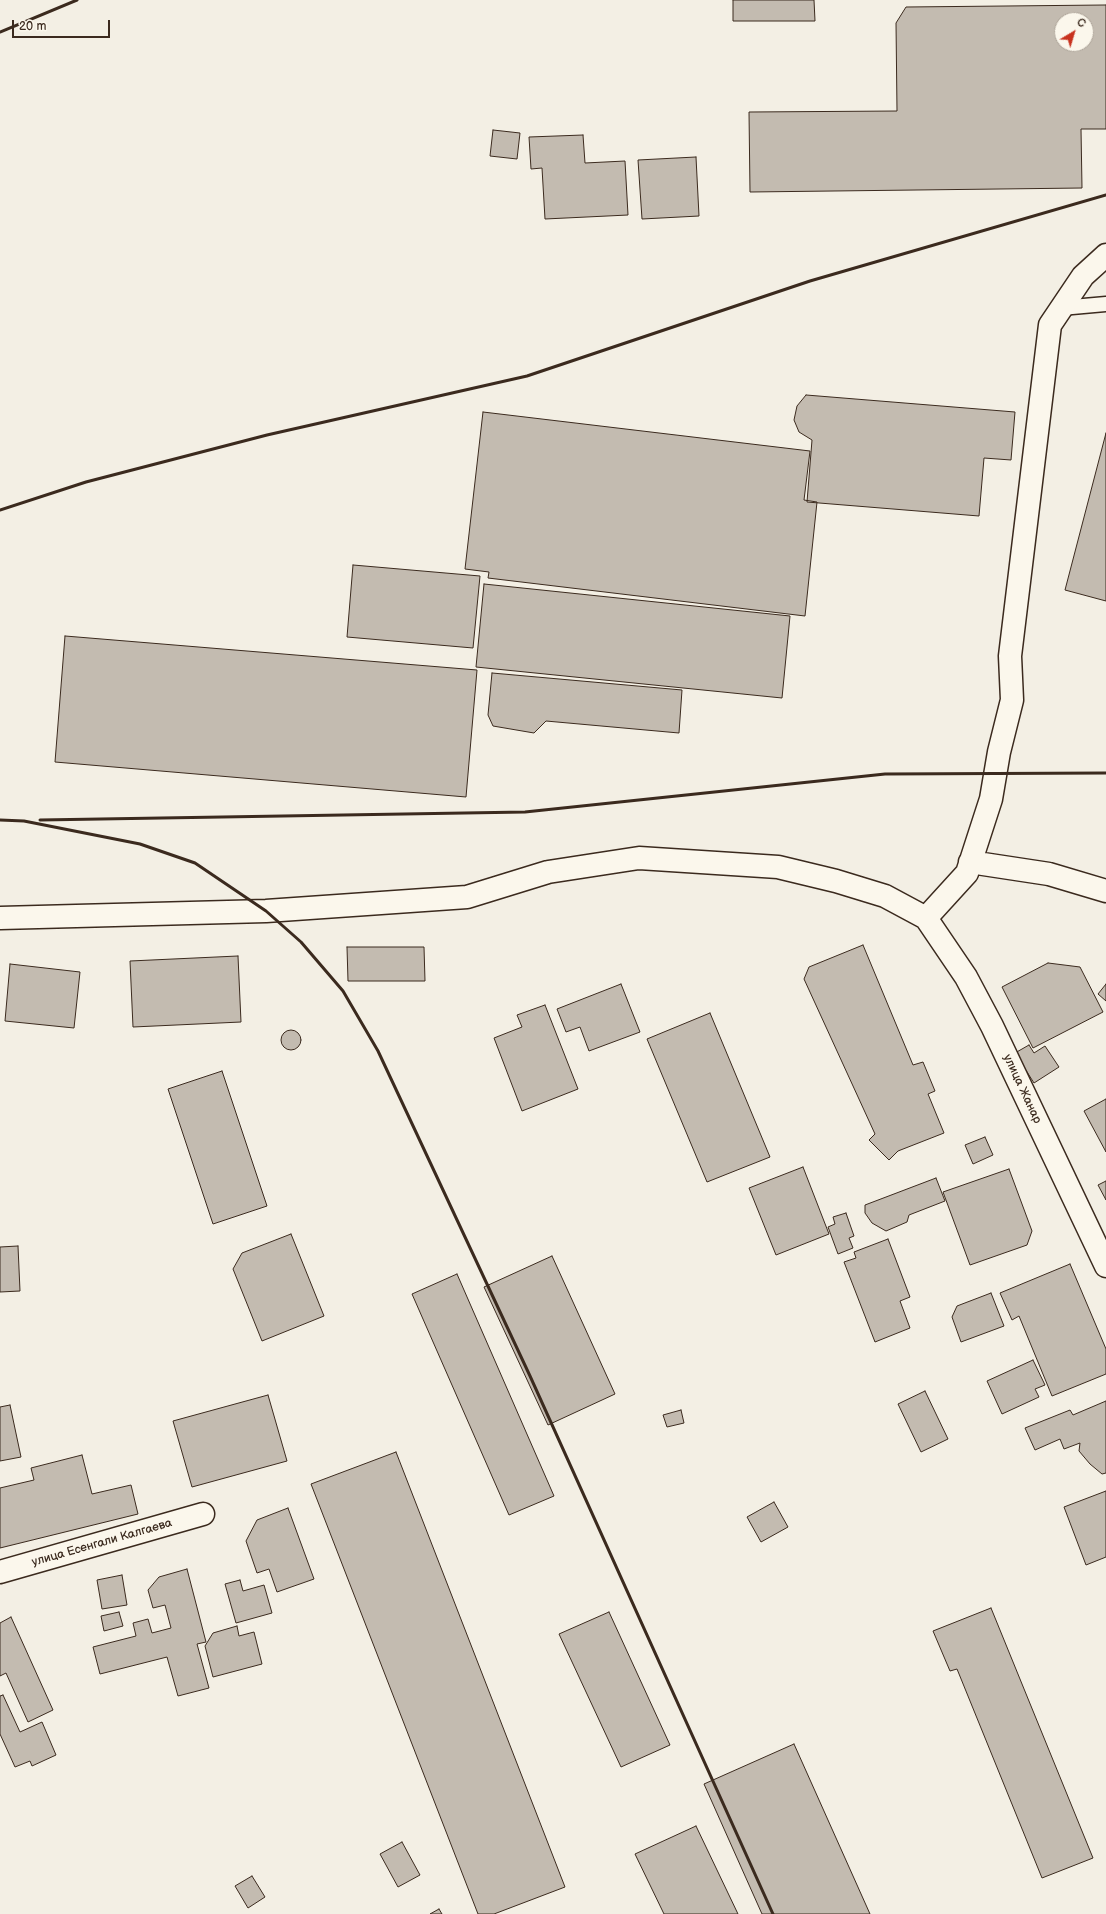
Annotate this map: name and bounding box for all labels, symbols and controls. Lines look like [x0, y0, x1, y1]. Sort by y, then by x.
scale bar [14, 12, 112, 38]
north arrow [1054, 12, 1094, 52]
text: С [1074, 15, 1088, 30]
text: 20 m [19, 19, 46, 34]
street label: улица Жанар [1000, 1052, 1044, 1126]
street label: улица Есенгали Калгаева [30, 1516, 174, 1570]

